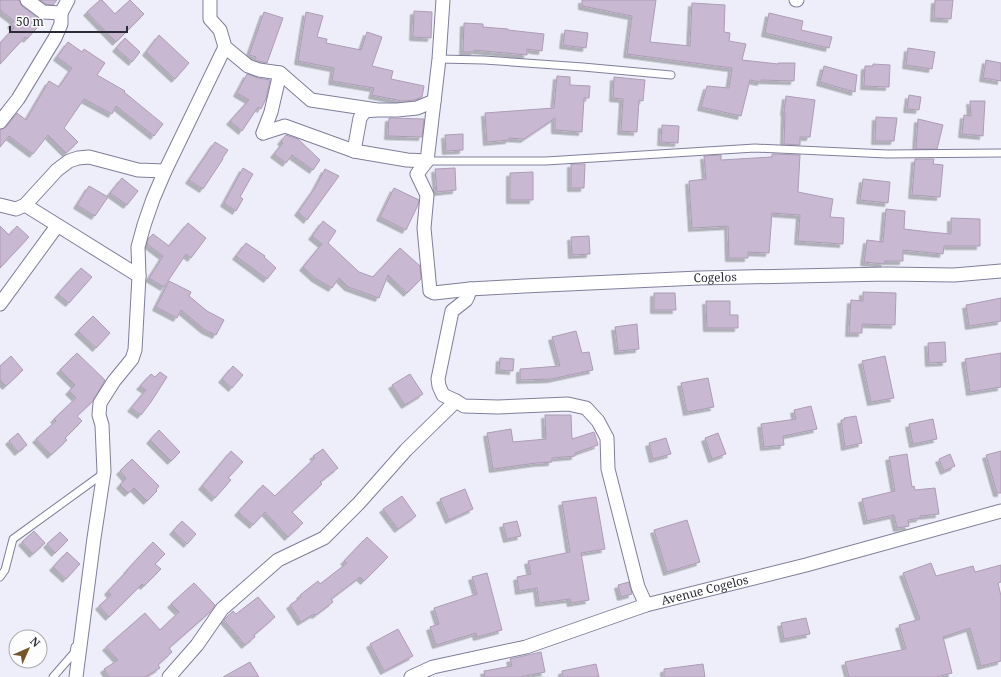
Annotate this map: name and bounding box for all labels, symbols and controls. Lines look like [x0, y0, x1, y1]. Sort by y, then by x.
scale bar [10, 8, 127, 34]
text: 50 m [16, 13, 44, 30]
street label: Cogelos [693, 268, 737, 286]
street label: Avenue Cogelos [659, 571, 750, 609]
north arrow [8, 629, 48, 669]
text: N [27, 633, 44, 650]

